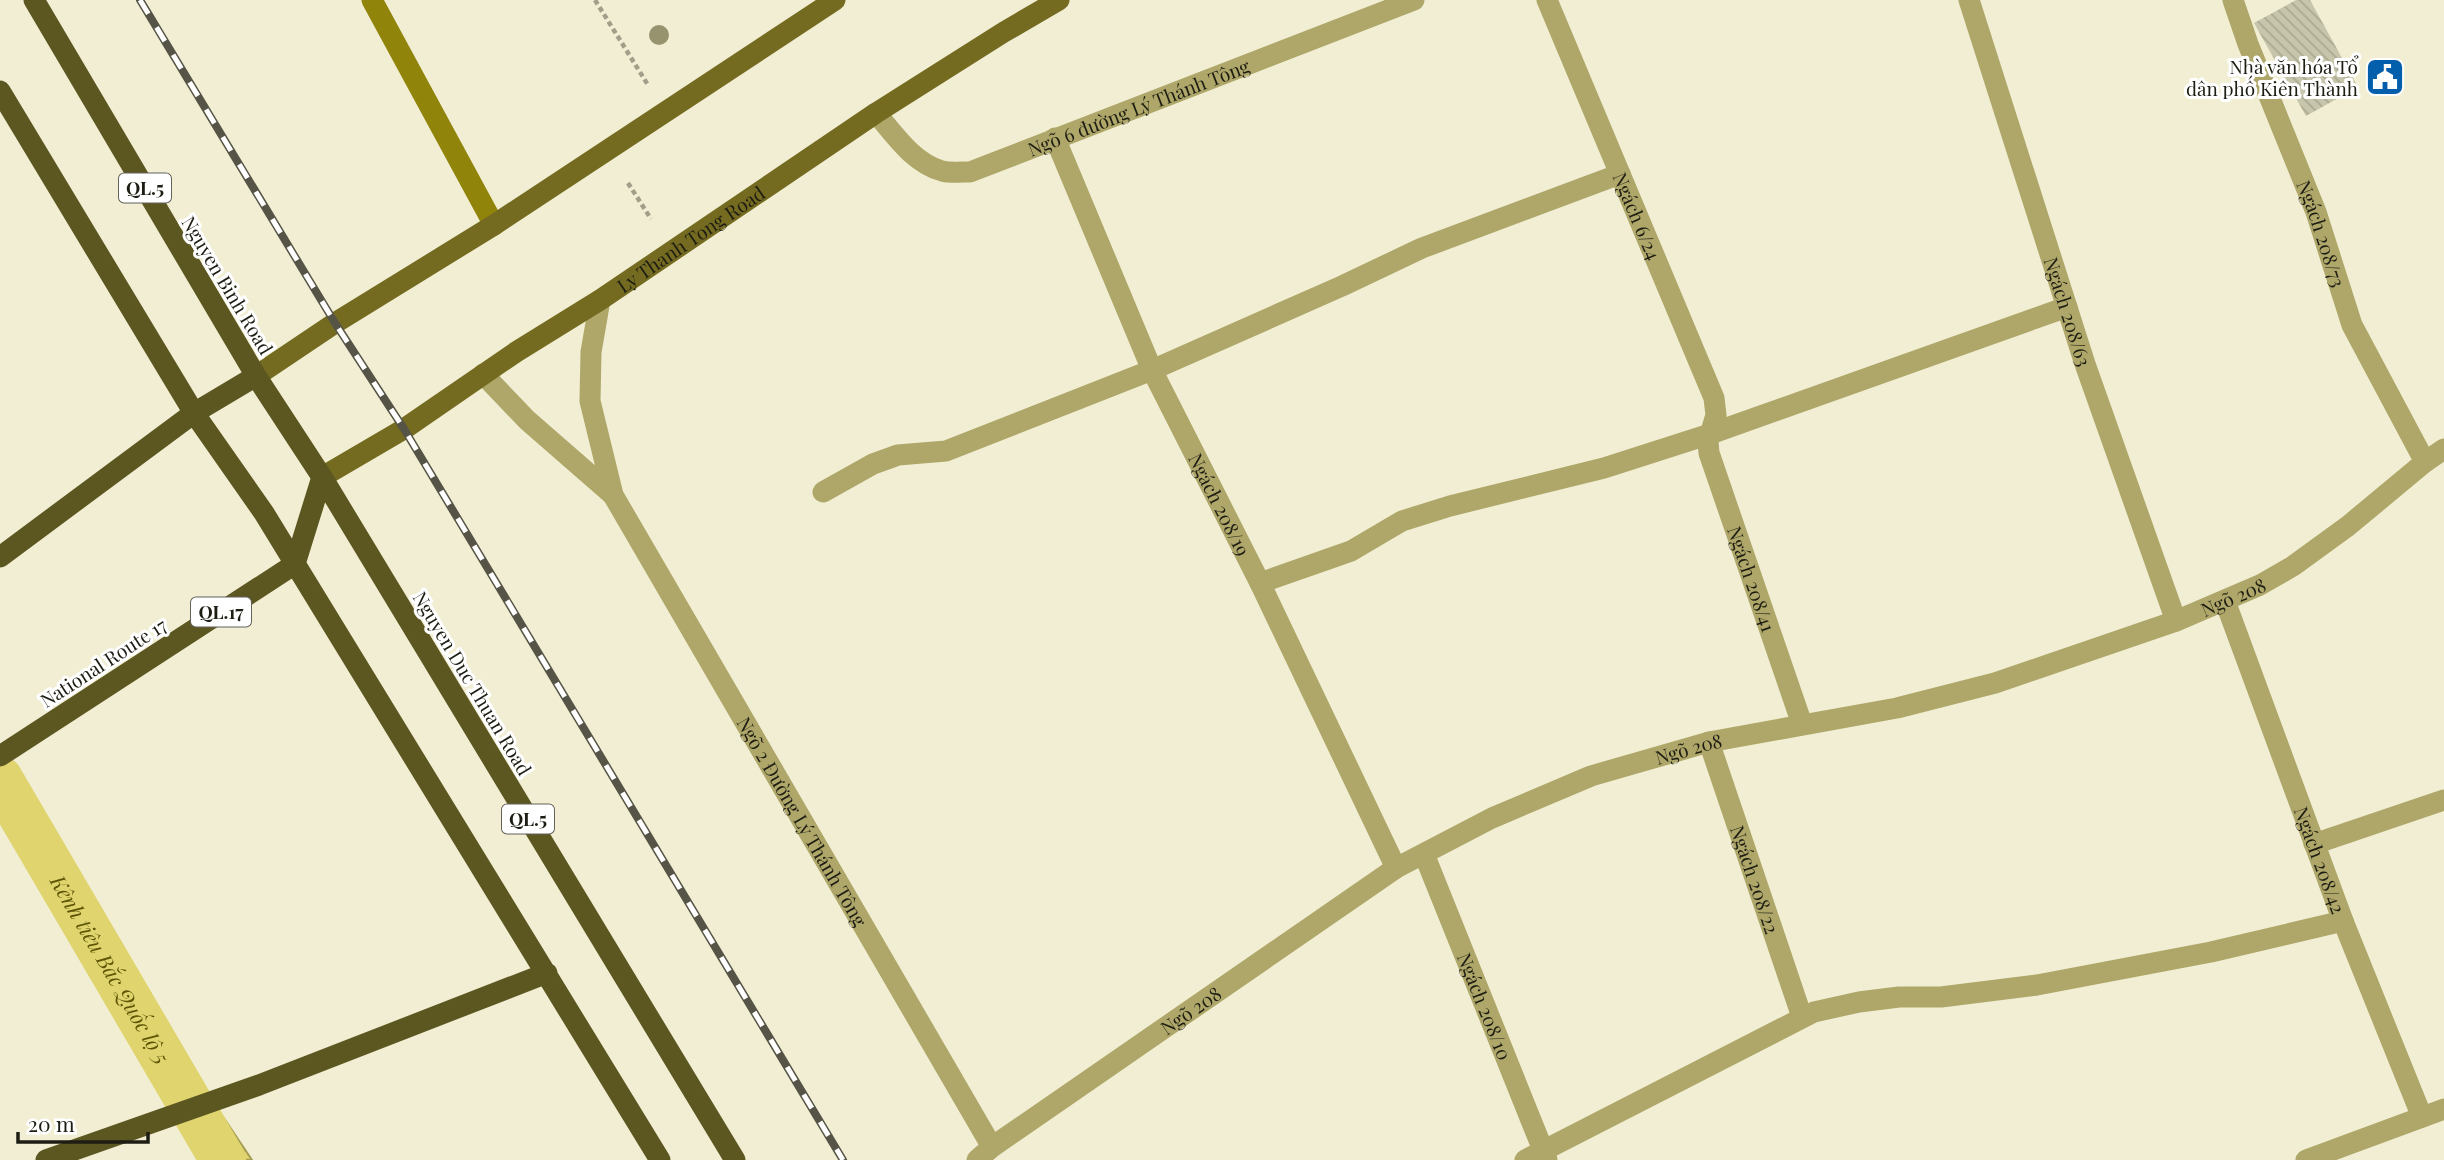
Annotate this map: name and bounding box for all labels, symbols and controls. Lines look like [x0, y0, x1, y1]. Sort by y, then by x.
street label: Ngõ 6 đường Lý Thánh Tông [1024, 52, 1253, 162]
place label: Nhà văn hóa Tổ dân phố Kiên Thành [2186, 53, 2360, 101]
public building icon: Nhà văn hóa Tổ dân phố Kiên Thành [2364, 56, 2406, 98]
street label: Ngách 6/24 [1608, 168, 1667, 263]
road number: QL.5 [119, 174, 171, 202]
street label: Ngách 208/73 [2291, 176, 2352, 290]
street label: Ly Thanh Tong Road [611, 179, 769, 298]
street label: Nguyen Binh Road [176, 211, 280, 359]
street label: Ngách 208/63 [2039, 254, 2098, 369]
street label: Ngách 208/19 [1183, 449, 1257, 560]
street label: Ngách 208/41 [1722, 523, 1782, 635]
street label: Ngõ 208 [2196, 571, 2270, 622]
street label: Nguyen Duc Thuan Road [408, 586, 538, 780]
road number: QL.17 [191, 598, 251, 626]
street label: National Route 17 [35, 611, 171, 713]
street label: Ngõ 2 Đường Lý Thánh Tông [732, 712, 874, 931]
street label: Ngõ 208 [1652, 727, 1724, 770]
street label: Ngách 208/42 [2289, 803, 2352, 917]
road number: QL.5 [502, 804, 554, 834]
street label: Ngách 208/22 [1725, 822, 1786, 937]
water label: Kênh tiêu Bắc Quốc lộ 5 [45, 869, 177, 1069]
street label: Ngách 208/10 [1452, 949, 1518, 1064]
street label: Ngõ 208 [1155, 980, 1226, 1040]
scale bar [18, 1100, 147, 1144]
text: 20 m [28, 1109, 75, 1137]

